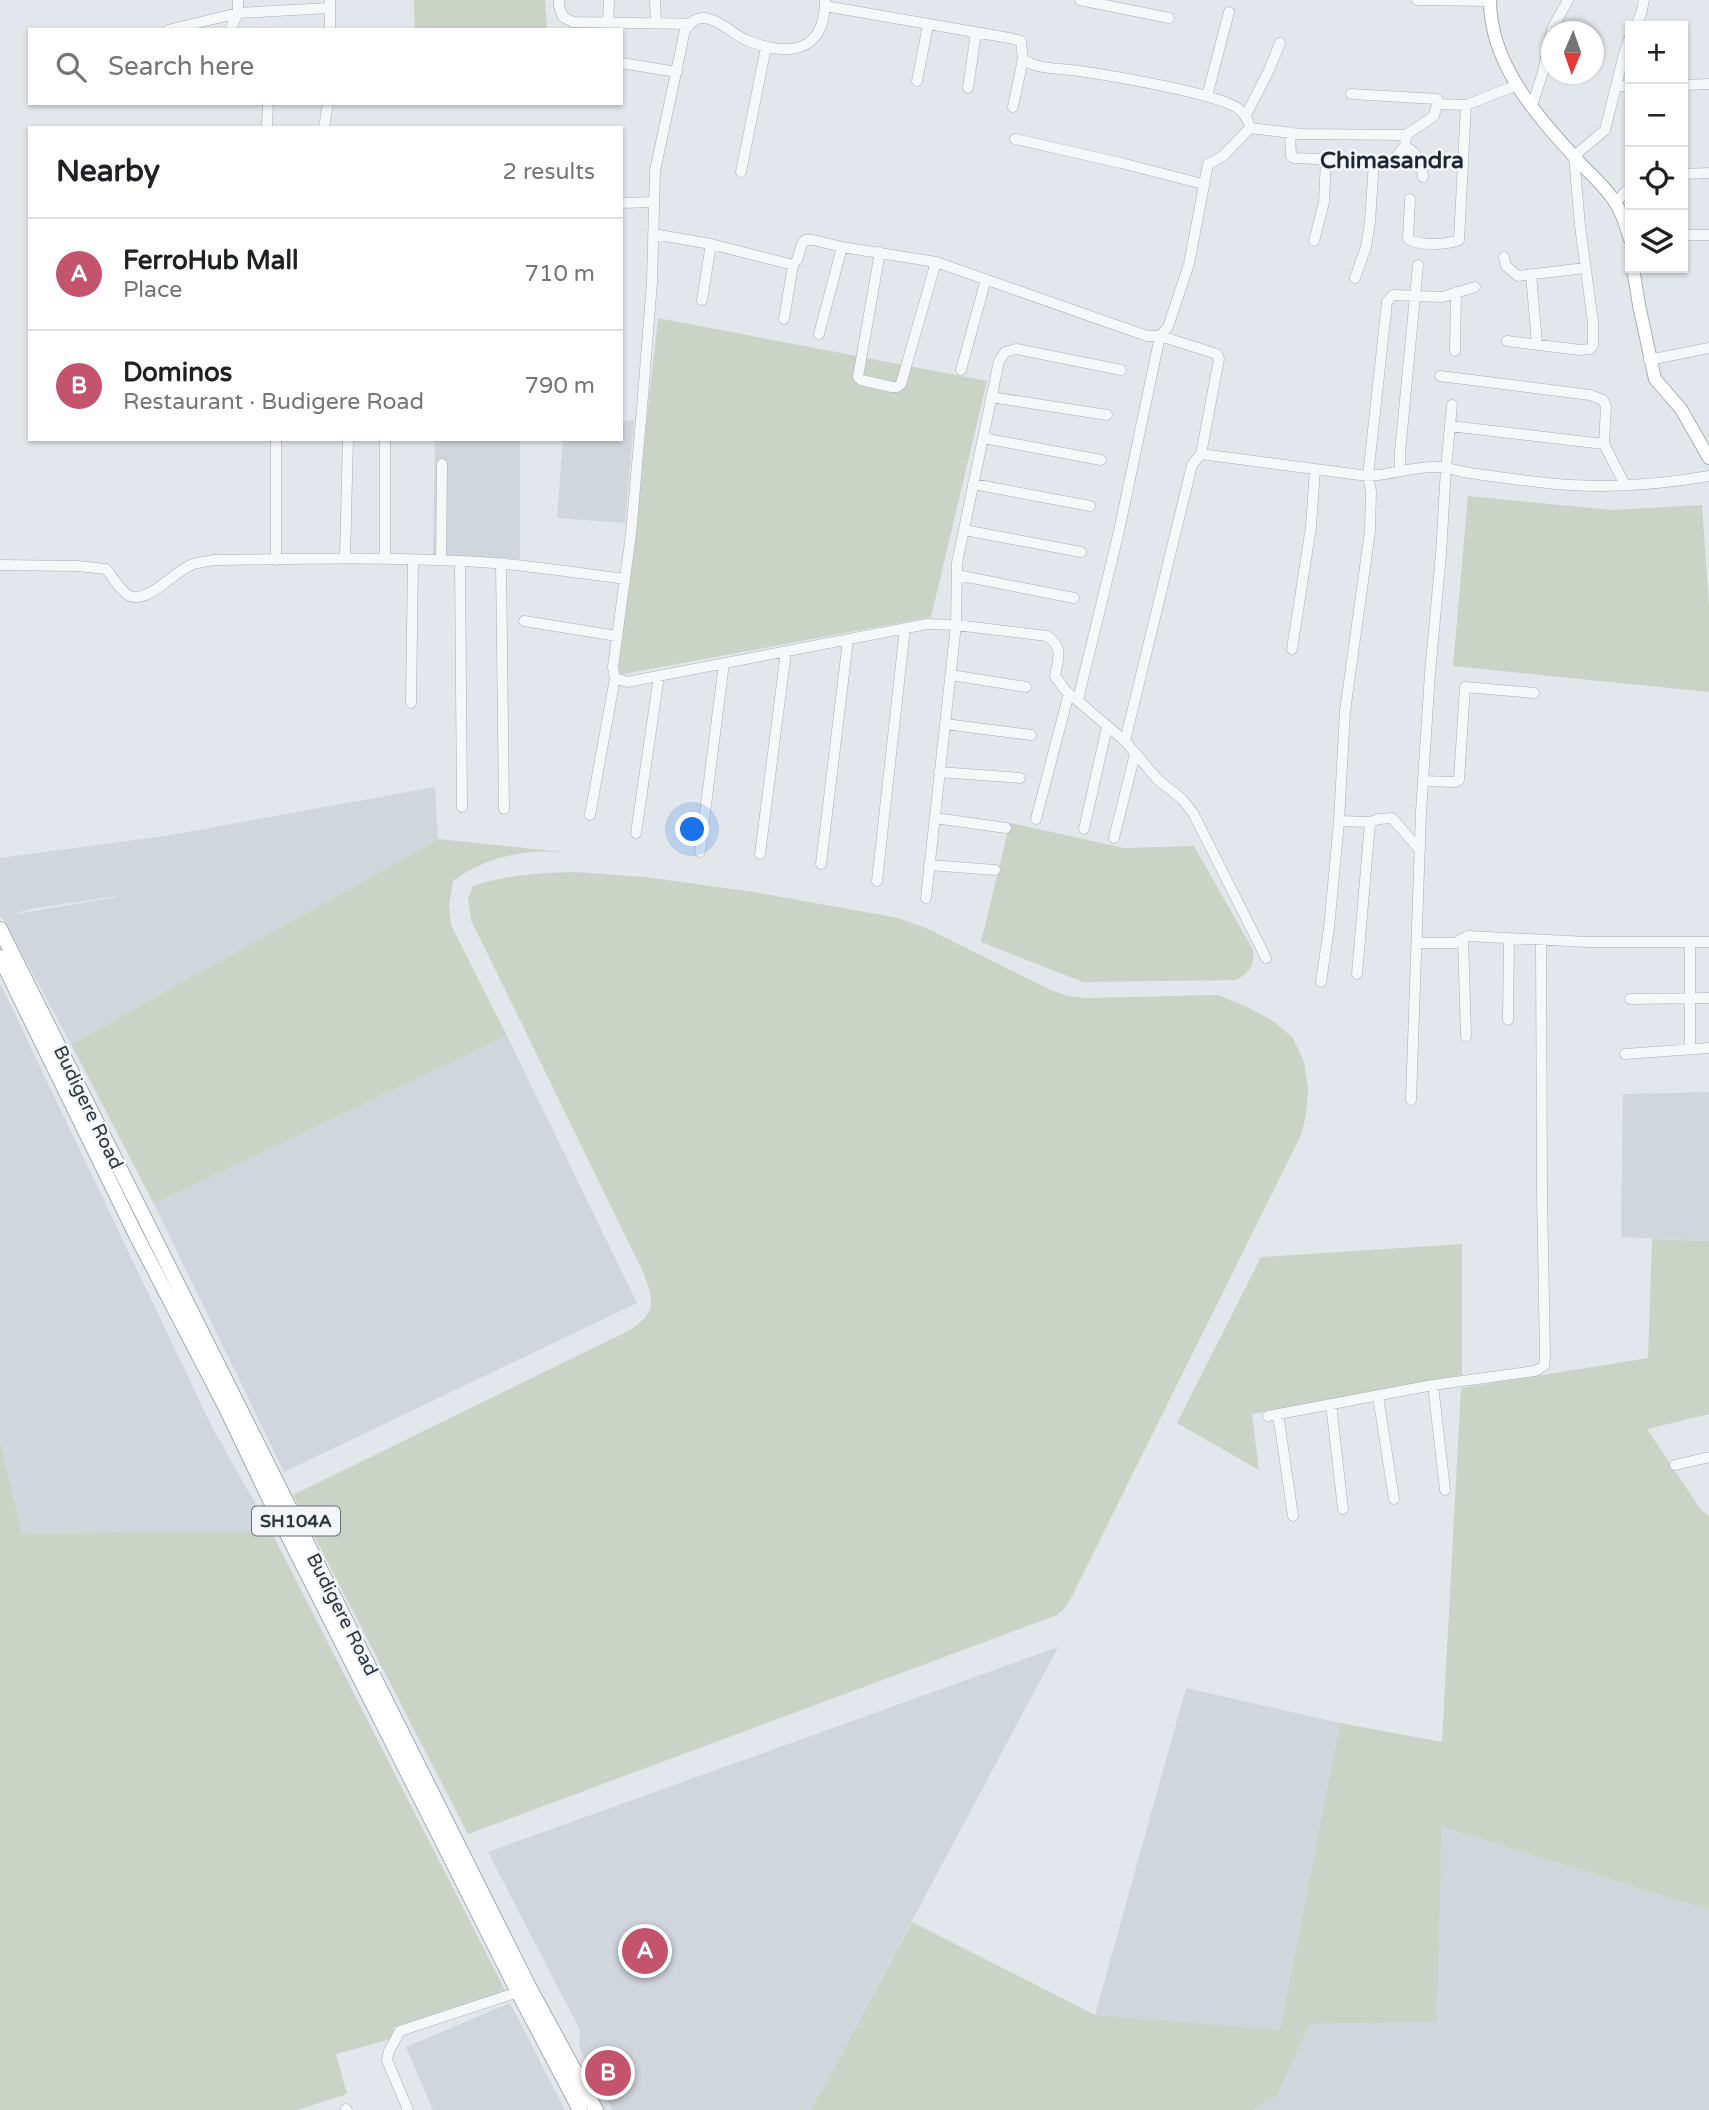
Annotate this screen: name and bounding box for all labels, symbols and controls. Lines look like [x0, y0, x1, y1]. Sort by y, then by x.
north arrow [1541, 21, 1604, 84]
map controls [1625, 21, 1688, 273]
button: + [1625, 21, 1688, 84]
search box [28, 28, 623, 105]
icon: search [52, 48, 90, 86]
text: Search here [108, 51, 254, 82]
button: − [1625, 84, 1688, 147]
district label: Chimasandra [1320, 147, 1464, 175]
button: locate [1625, 147, 1688, 210]
text: Nearby [56, 153, 160, 190]
text: 2 results [502, 158, 595, 186]
button: layers [1625, 210, 1688, 273]
text: FerroHub Mall [123, 245, 298, 276]
text: A [70, 260, 88, 288]
text: 710 m [525, 260, 595, 288]
text: Place [123, 276, 182, 304]
text: Dominos [123, 357, 232, 388]
text: B [71, 372, 87, 400]
text: 790 m [525, 372, 595, 400]
text: Restaurant · Budigere Road [123, 388, 424, 416]
your location [675, 812, 709, 846]
street label: Budigere Road [49, 1042, 127, 1173]
road number: SH104A [252, 1506, 340, 1536]
street label: Budigere Road [302, 1550, 382, 1679]
pin: A [622, 1925, 668, 1977]
pin: B [585, 2047, 631, 2099]

